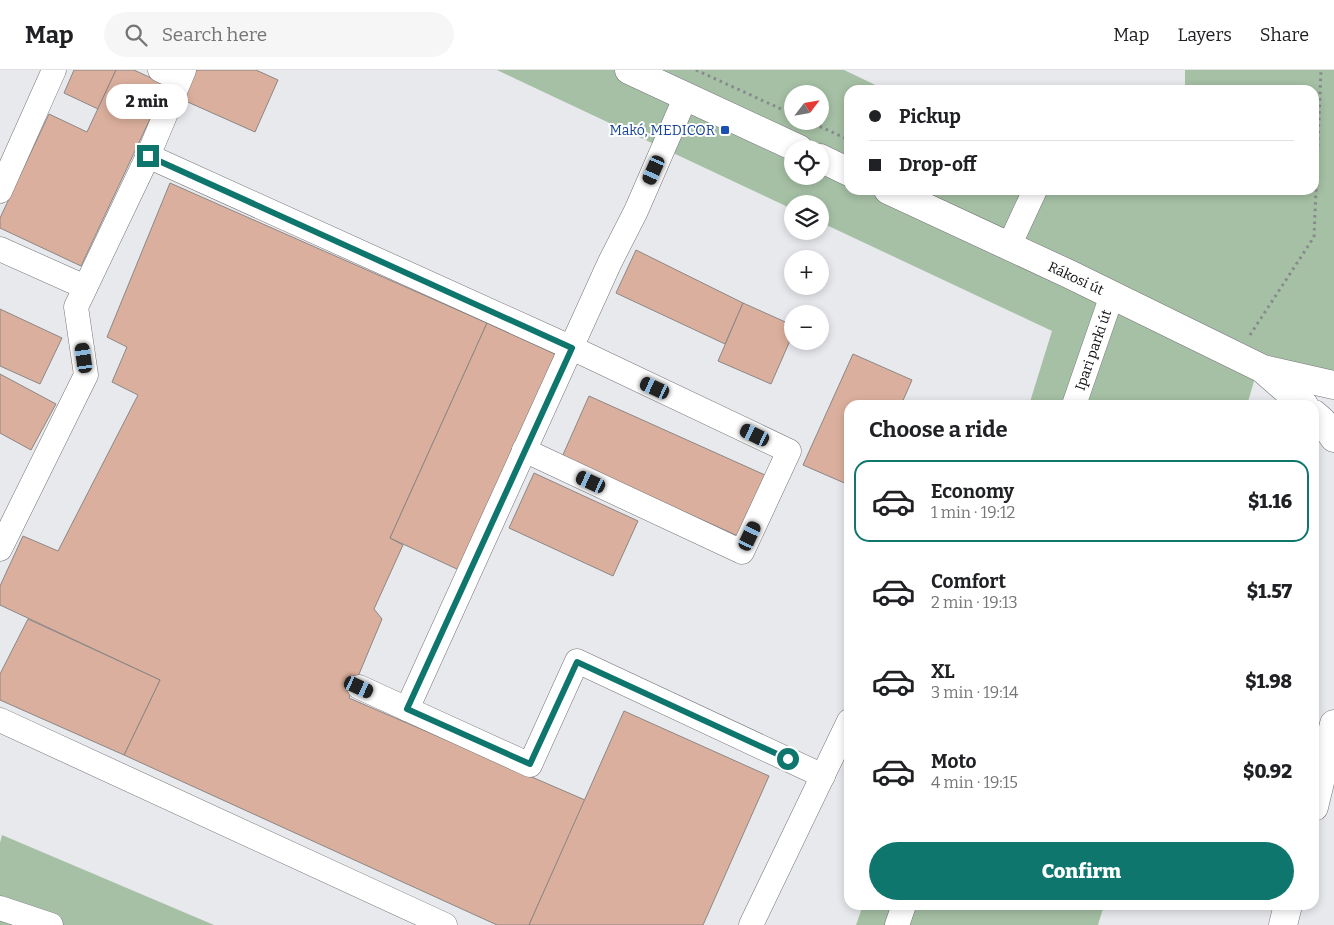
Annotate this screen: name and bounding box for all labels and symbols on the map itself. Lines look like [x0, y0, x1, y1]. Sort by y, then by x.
callout: 2 min [107, 83, 189, 118]
north arrow [784, 85, 829, 130]
place label: Makó, MEDICOR [609, 122, 715, 139]
marker: Makó, MEDICOR [719, 124, 731, 136]
route end [137, 145, 159, 167]
car [641, 153, 666, 187]
street label: Rákosi út [1045, 258, 1106, 299]
street label: Ipari parki út [1072, 308, 1115, 393]
car [74, 342, 93, 374]
car [638, 375, 671, 401]
car [738, 422, 771, 448]
car [574, 469, 607, 495]
car [736, 519, 763, 553]
car [342, 674, 375, 700]
route start [777, 748, 799, 770]

